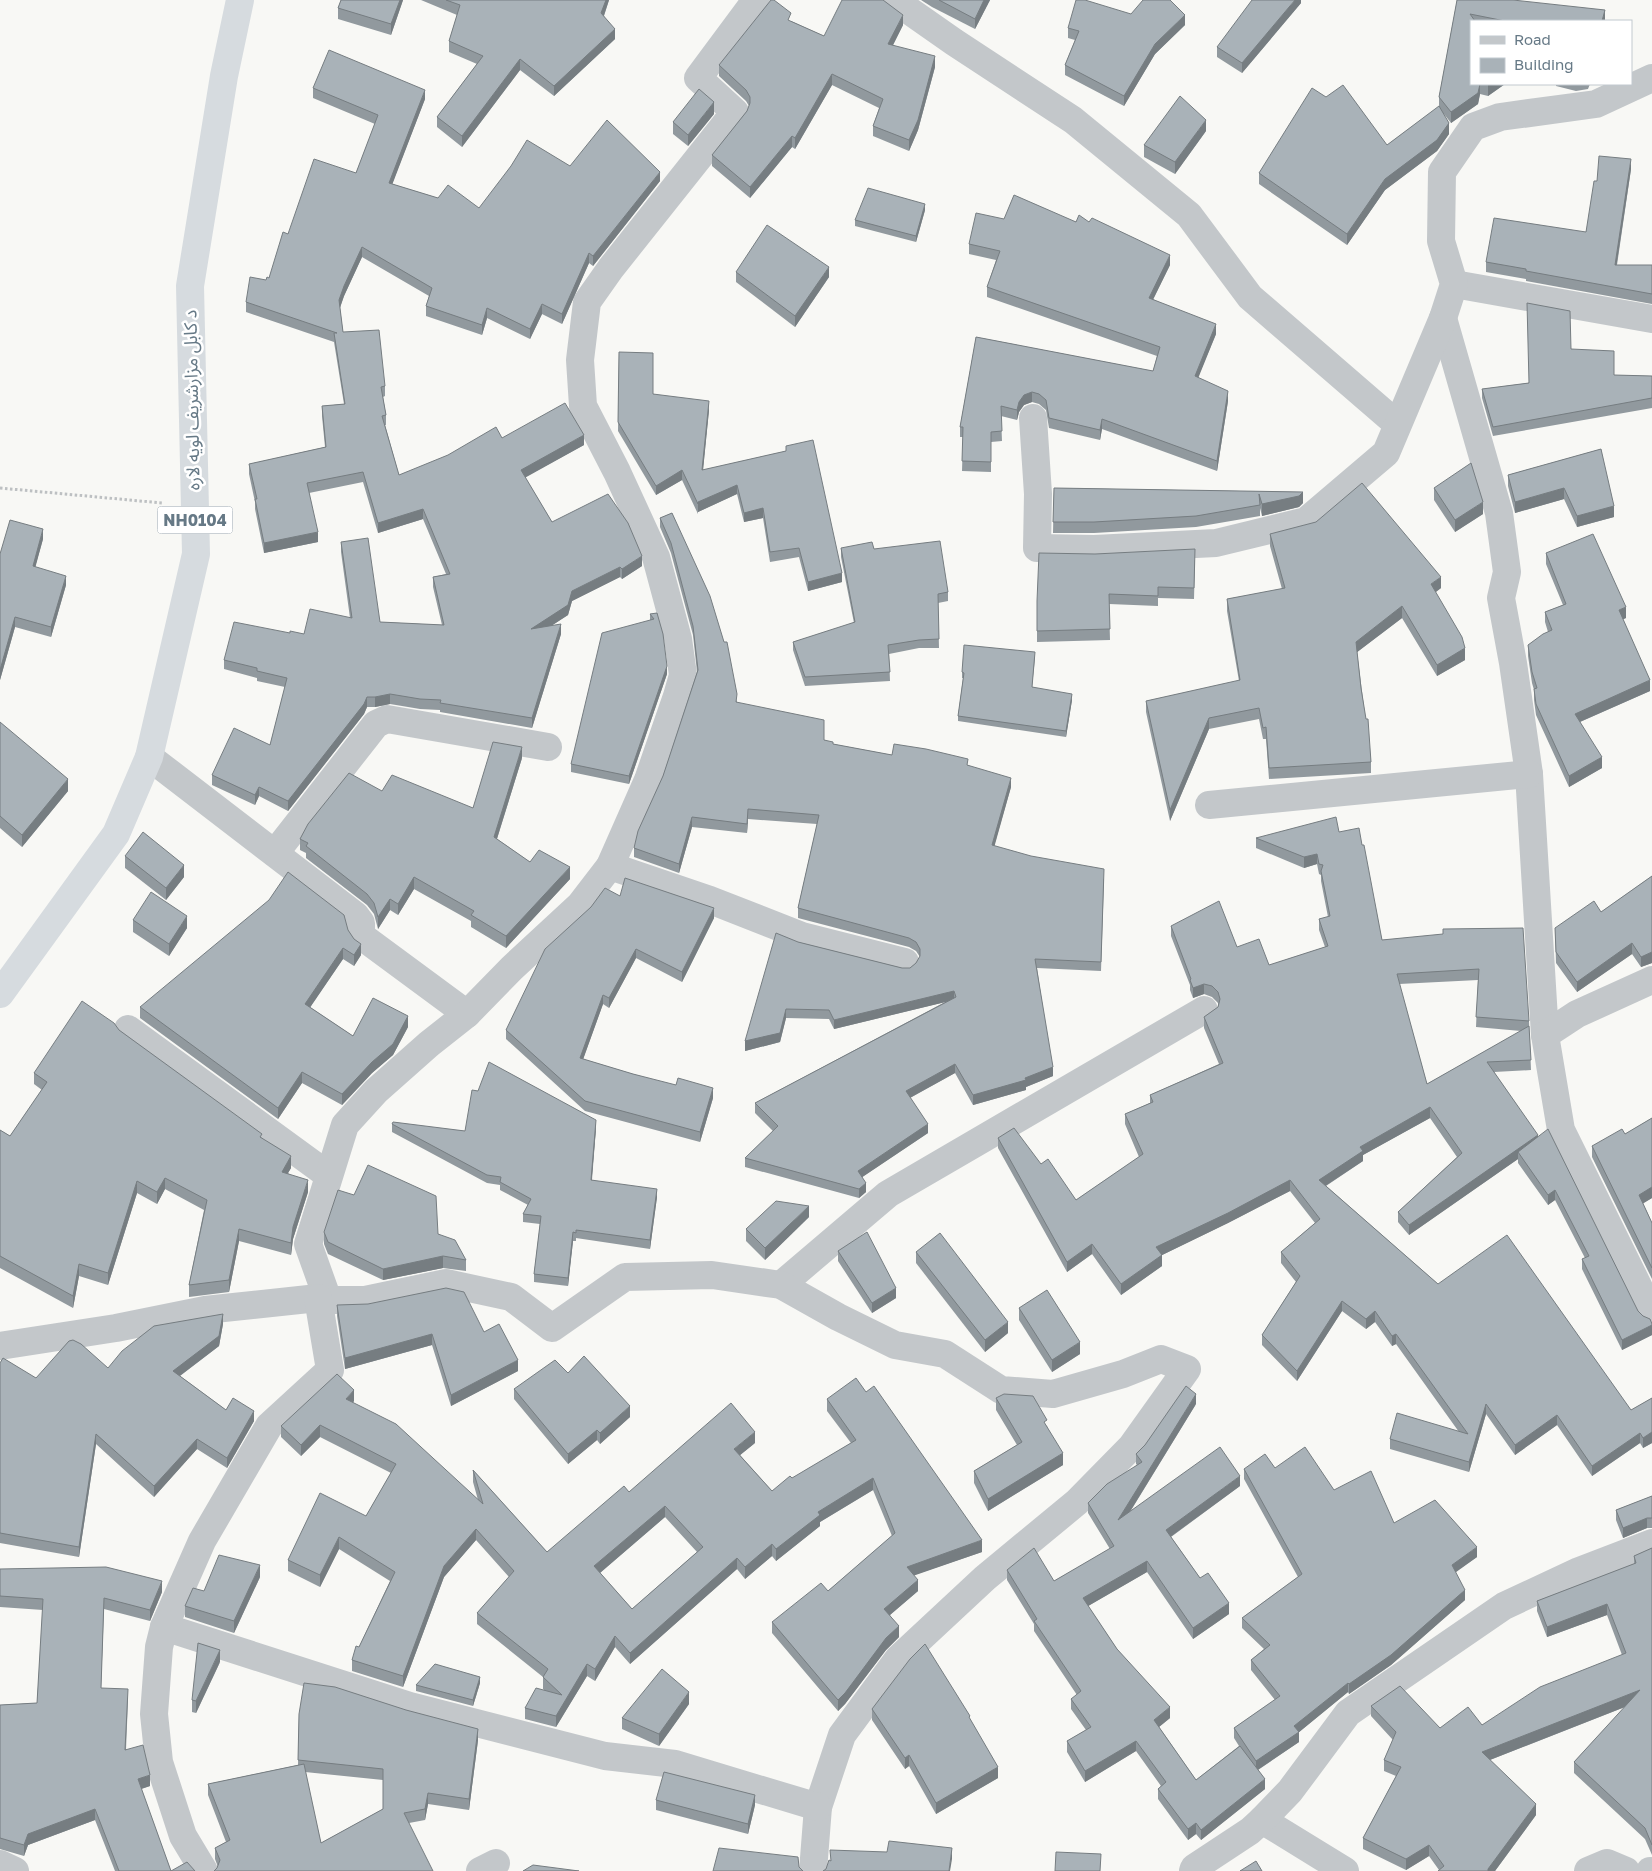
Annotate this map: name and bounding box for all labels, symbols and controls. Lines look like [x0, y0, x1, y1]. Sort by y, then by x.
legend [1470, 20, 1632, 85]
text: Road [1514, 30, 1551, 48]
text: Building [1514, 55, 1574, 73]
street label: د کابل مزارشریف لویه لاره [178, 310, 205, 490]
road number: NH0104 [158, 506, 232, 534]

